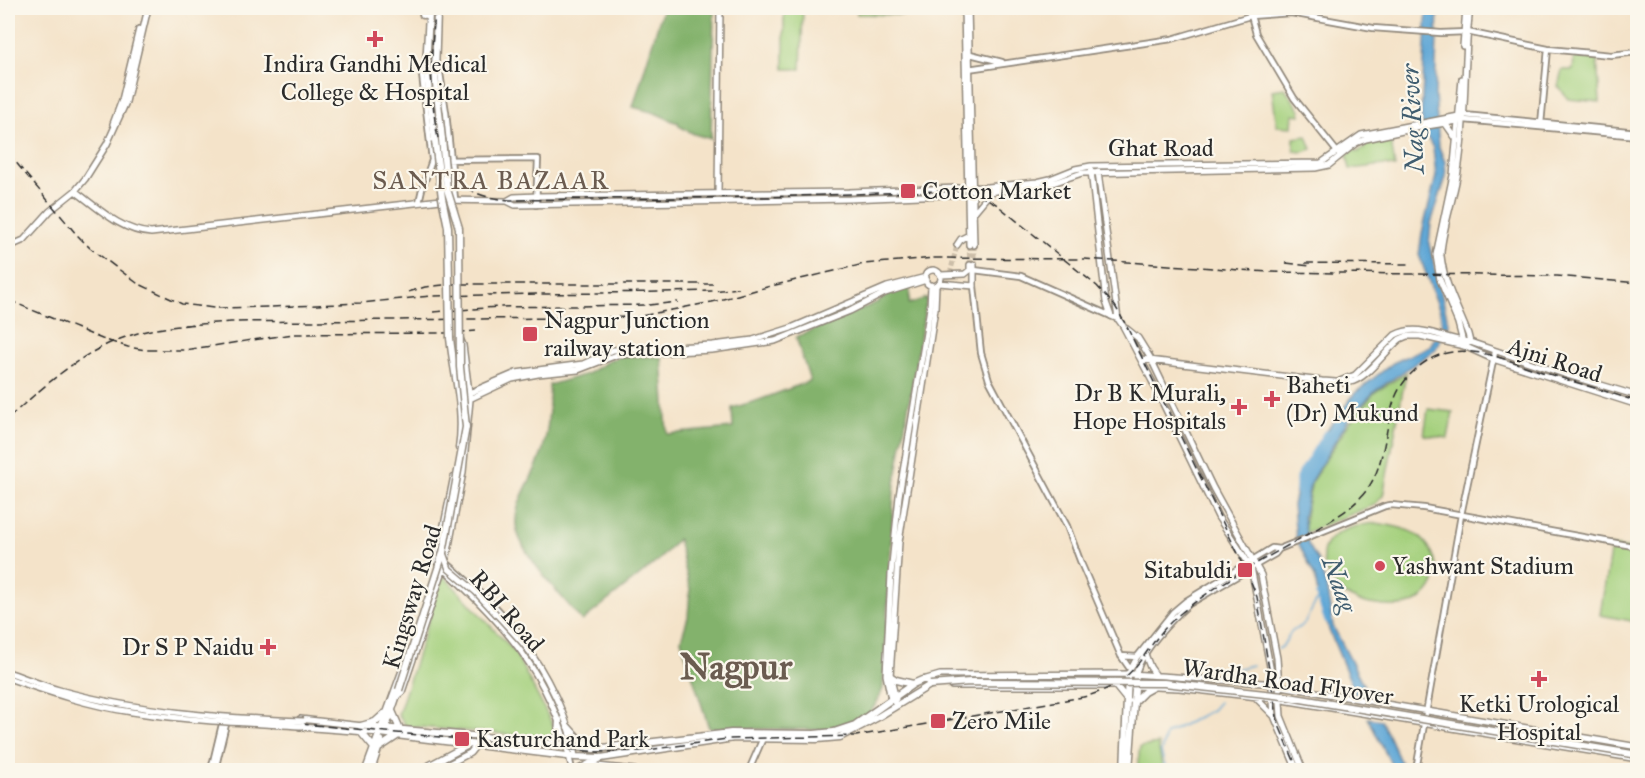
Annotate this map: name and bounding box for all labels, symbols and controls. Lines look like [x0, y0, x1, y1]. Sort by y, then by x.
marker: Indira Gandhi Medical College & Hospital [366, 30, 384, 48]
place label: Indira Gandhi Medical College & Hospital [263, 49, 487, 107]
water label: Nag River [1393, 62, 1431, 177]
street label: Ghat Road [1108, 133, 1214, 163]
district label: SANTRA BAZAAR [372, 164, 610, 196]
place label: Cotton Market [922, 176, 1072, 206]
marker: Cotton Market [899, 182, 917, 200]
place label: Nagpur Junction railway station [544, 305, 709, 363]
marker: Nagpur Junction railway station [521, 325, 539, 343]
street label: Ajni Road [1503, 330, 1606, 389]
place label: Baheti (Dr) Mukund [1286, 370, 1419, 428]
place label: Dr B K Murali, Hope Hospitals [1072, 378, 1226, 436]
marker: Baheti (Dr) Mukund [1263, 390, 1281, 408]
marker: Dr B K Murali, Hope Hospitals [1230, 398, 1248, 416]
street label: Kingsway Road [376, 521, 448, 673]
water label: Naag [1314, 550, 1366, 618]
place label: Yashwant Stadium [1392, 551, 1574, 581]
place label: Sitabuldi [1144, 555, 1232, 585]
marker: Yashwant Stadium [1373, 559, 1387, 573]
marker: Sitabuldi [1236, 561, 1254, 579]
street label: RBI Road [463, 564, 551, 658]
place label: Dr S P Naidu [122, 632, 254, 662]
marker: Dr S P Naidu [259, 638, 277, 656]
district label: Nagpur [680, 645, 793, 689]
street label: Wardha Road Flyover [1181, 652, 1395, 712]
marker: Ketki Urological Hospital [1530, 670, 1548, 688]
place label: Ketki Urological Hospital [1459, 689, 1620, 747]
place label: Zero Mile [952, 706, 1051, 736]
marker: Zero Mile [929, 712, 947, 730]
place label: Kasturchand Park [476, 724, 650, 754]
marker: Kasturchand Park [453, 730, 471, 748]

